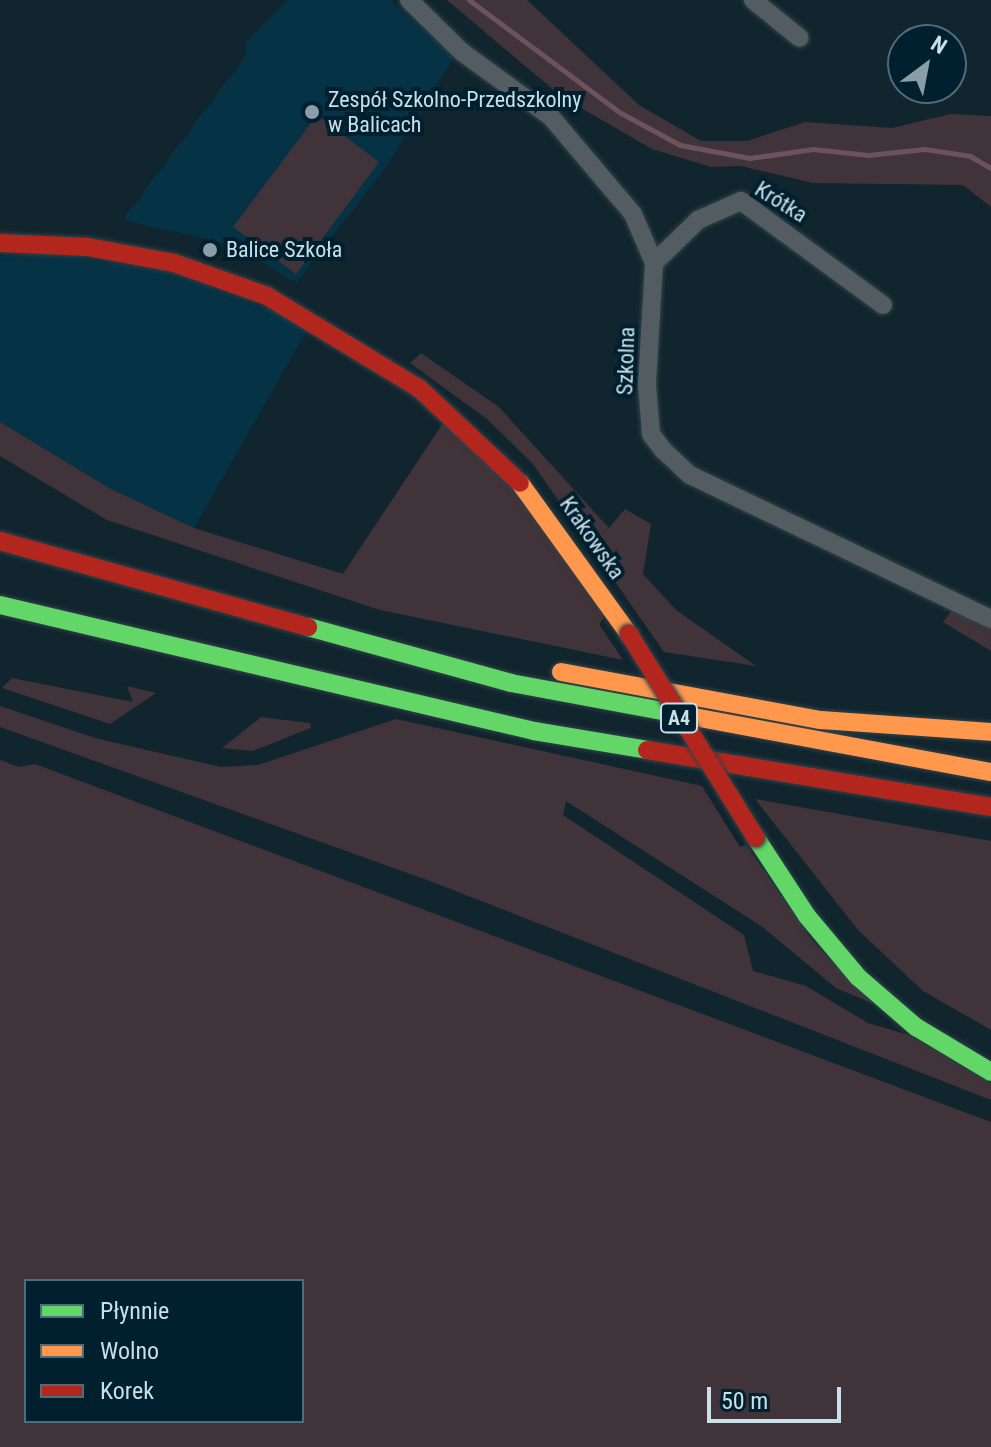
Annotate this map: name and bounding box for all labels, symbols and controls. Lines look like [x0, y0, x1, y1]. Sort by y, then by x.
north arrow [887, 24, 967, 104]
text: N [927, 31, 951, 59]
place label: Zespół Szkolno-Przedszkolny w Balicach [328, 86, 581, 138]
marker: Zespół Szkolno-Przedszkolny w Balicach [303, 103, 321, 121]
street label: Krótka [750, 176, 812, 228]
place label: Balice Szkoła [226, 237, 342, 263]
marker: Balice Szkoła [201, 241, 219, 259]
street label: Szkolna [612, 326, 640, 396]
street label: Krakowska [554, 492, 630, 584]
road number: A4 [659, 702, 699, 734]
legend [24, 1279, 304, 1423]
text: Płynnie [100, 1297, 169, 1325]
text: Wolno [100, 1337, 159, 1365]
scale bar [711, 1371, 845, 1421]
text: Korek [100, 1377, 154, 1405]
text: 50 m [721, 1387, 768, 1415]

